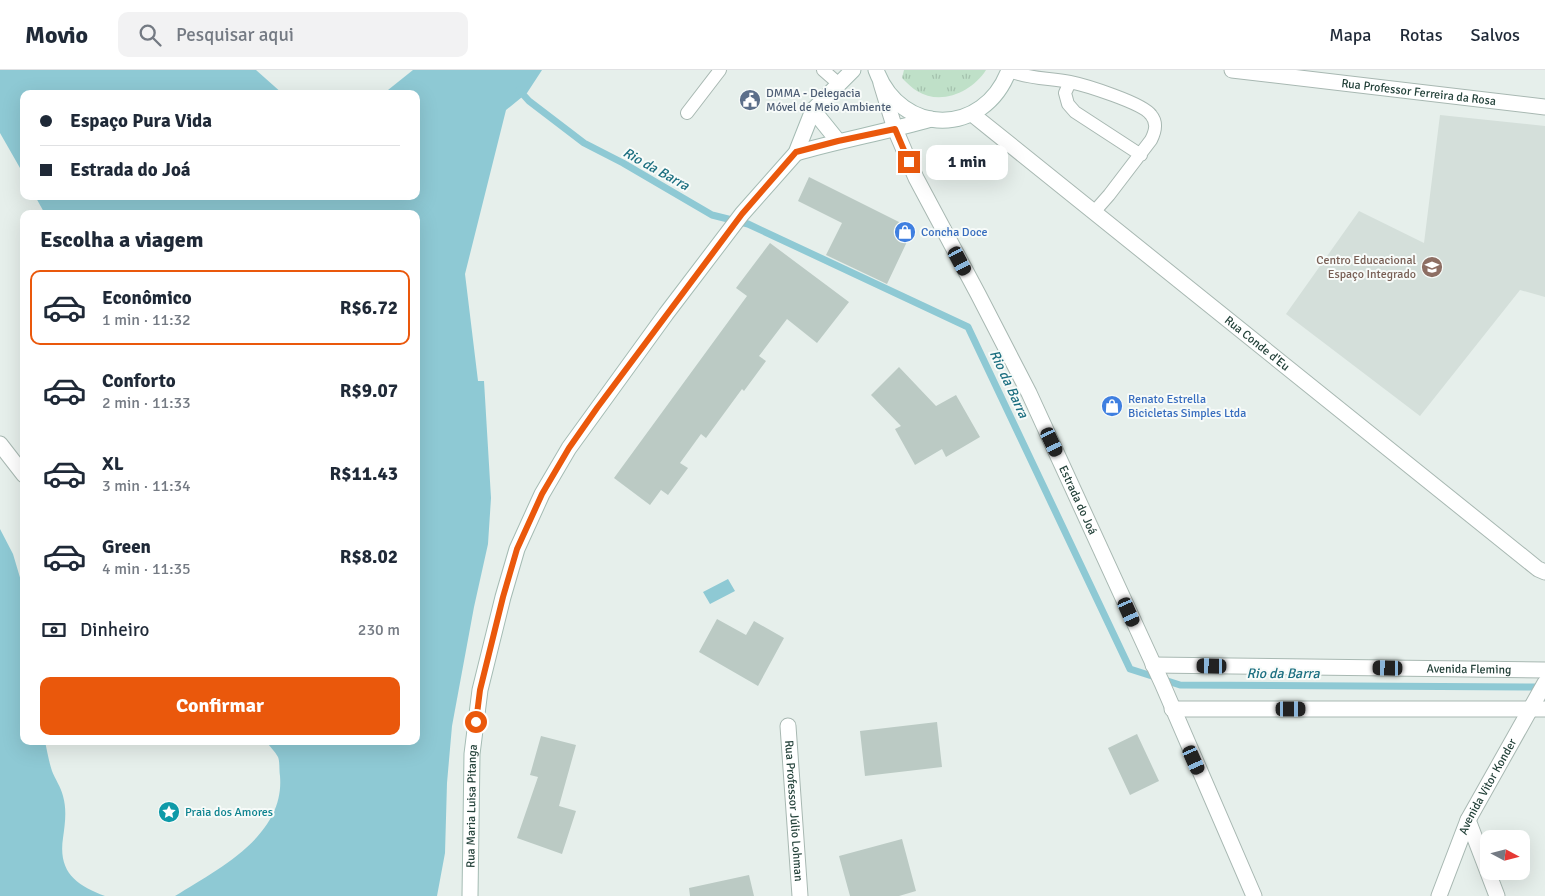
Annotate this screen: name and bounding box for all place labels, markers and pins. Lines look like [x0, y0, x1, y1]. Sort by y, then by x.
place label: DMMA - Delegacia Móvel de Meio Ambiente [766, 86, 891, 115]
public building icon: DMMA - Delegacia Móvel de Meio Ambiente [738, 88, 762, 112]
shop icon: Concha Doce [893, 220, 917, 244]
place label: Concha Doce [921, 225, 987, 240]
place label: Centro Educacional Espaço Integrado [1316, 253, 1416, 282]
school or university icon: Centro Educacional Espaço Integrado [1420, 255, 1444, 279]
place label: Renato Estrella Bicicletas Simples Ltda [1128, 392, 1246, 421]
shop icon: Renato Estrella Bicicletas Simples Ltda [1100, 394, 1124, 418]
place icon: Praia dos Amores [157, 800, 181, 824]
place label: Praia dos Amores [185, 805, 273, 820]

